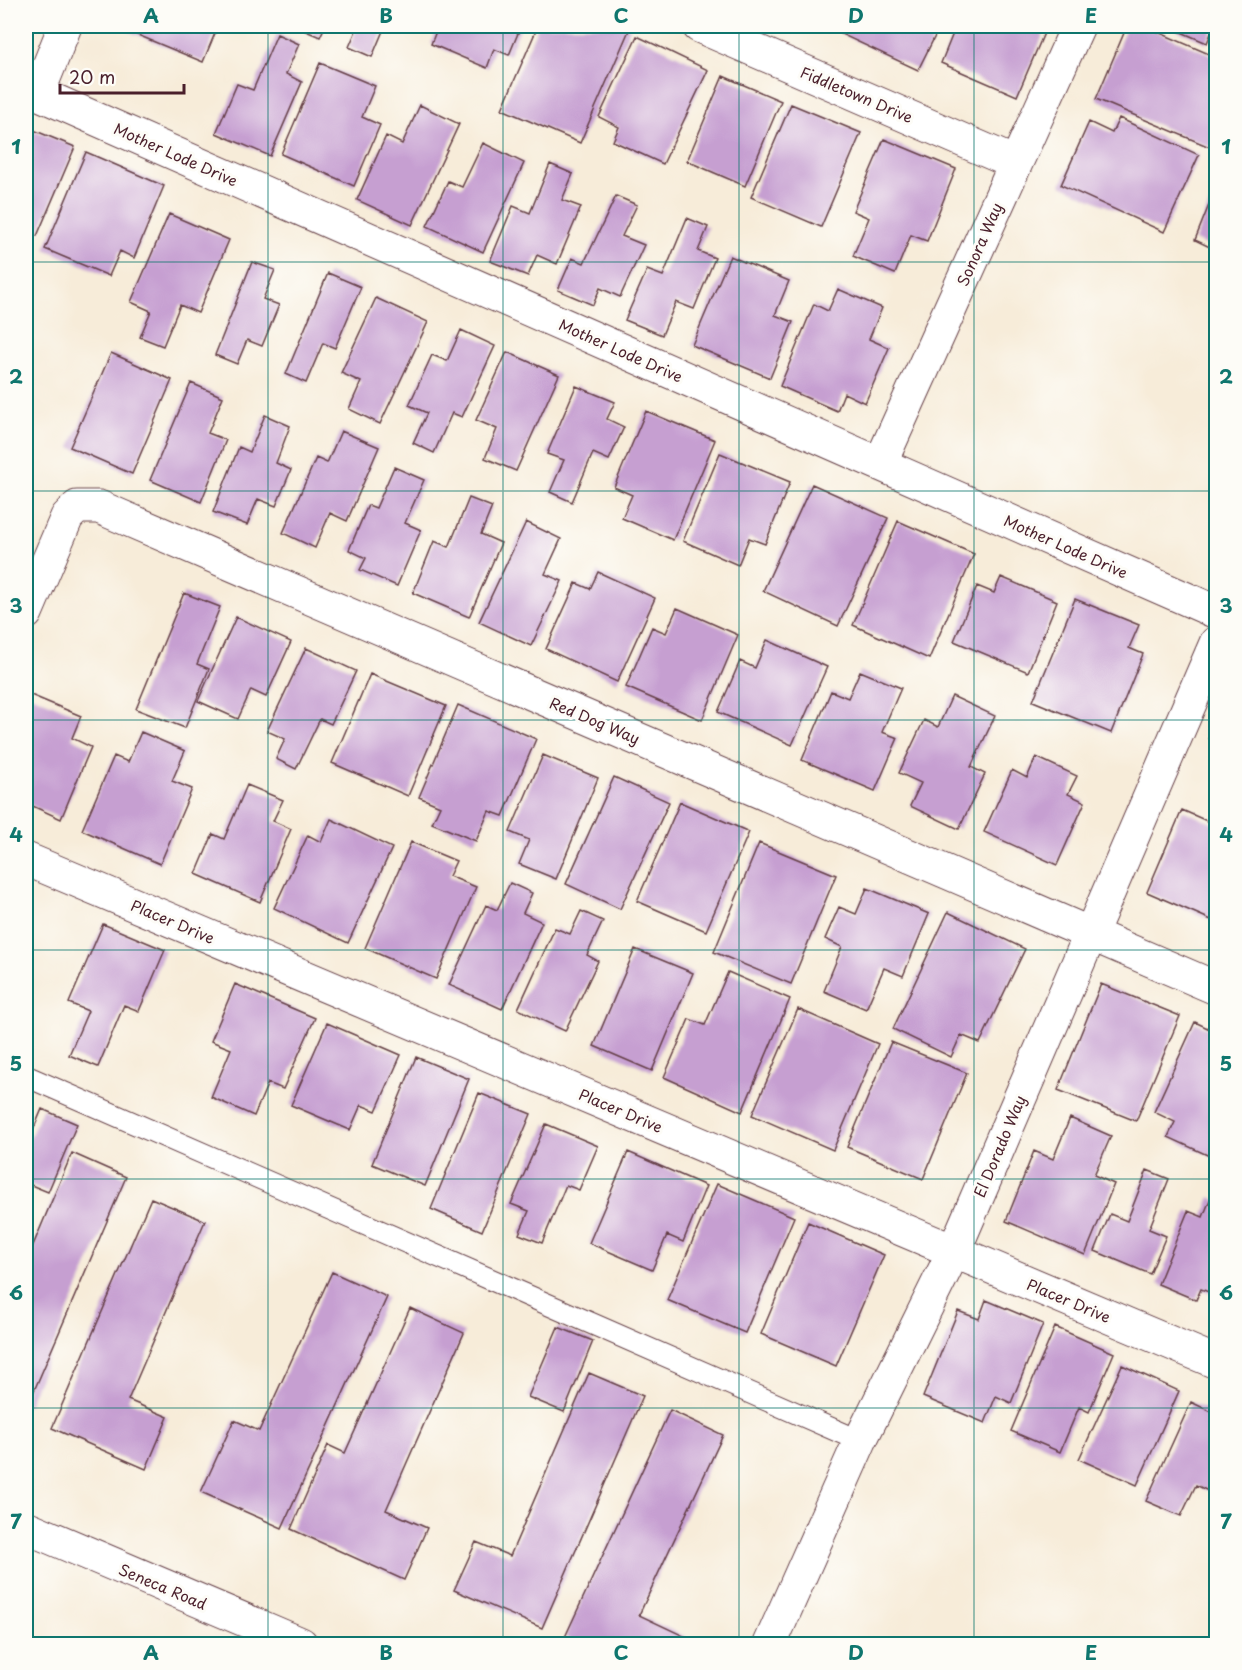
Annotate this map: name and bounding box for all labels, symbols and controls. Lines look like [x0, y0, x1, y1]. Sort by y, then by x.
text: A [143, 0, 159, 30]
text: B [379, 0, 393, 30]
text: C [613, 0, 629, 30]
text: D [848, 0, 864, 30]
text: E [1085, 0, 1097, 30]
scale bar [60, 57, 184, 95]
street label: Fiddletown Drive [797, 60, 917, 128]
text: 20 m [69, 63, 115, 90]
street label: Mother Lode Drive [110, 116, 242, 192]
text: 1 [11, 131, 21, 161]
text: 1 [1221, 131, 1231, 161]
street label: Sonora Way [950, 199, 1008, 289]
street label: Mother Lode Drive [555, 312, 687, 388]
text: 2 [9, 361, 23, 391]
text: 2 [1219, 361, 1233, 391]
street label: Mother Lode Drive [1000, 508, 1132, 584]
text: 3 [9, 590, 23, 620]
text: 3 [1219, 590, 1233, 620]
street label: Red Dog Way [546, 691, 644, 749]
text: 4 [9, 819, 23, 849]
text: 4 [1219, 819, 1233, 849]
street label: Placer Drive [128, 893, 218, 949]
text: 5 [10, 1048, 22, 1078]
text: 5 [1220, 1048, 1232, 1078]
street label: Placer Drive [576, 1082, 666, 1138]
street label: El Dorado Way [967, 1091, 1031, 1201]
street label: Placer Drive [1024, 1272, 1114, 1328]
text: 6 [9, 1277, 23, 1307]
text: 6 [1219, 1277, 1233, 1307]
text: 7 [10, 1506, 22, 1536]
text: 7 [1220, 1506, 1232, 1536]
street label: Seneca Road [115, 1557, 211, 1615]
text: A [143, 1637, 159, 1667]
text: B [379, 1637, 393, 1667]
text: C [613, 1637, 629, 1667]
text: D [848, 1637, 864, 1667]
text: E [1085, 1637, 1097, 1667]

